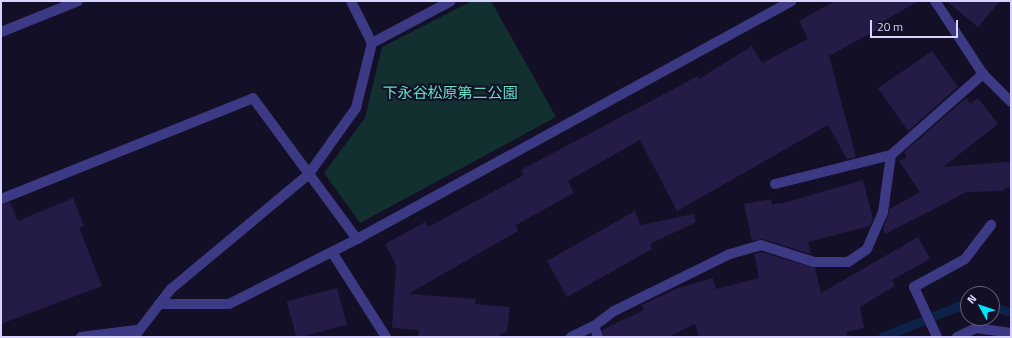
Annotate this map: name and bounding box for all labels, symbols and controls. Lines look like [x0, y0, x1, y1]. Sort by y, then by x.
scale bar [872, 12, 960, 38]
text: 20 m [877, 17, 903, 36]
park label: 下永谷松原第二公園 [383, 84, 517, 102]
north arrow [960, 286, 1000, 326]
text: N [963, 291, 980, 307]

